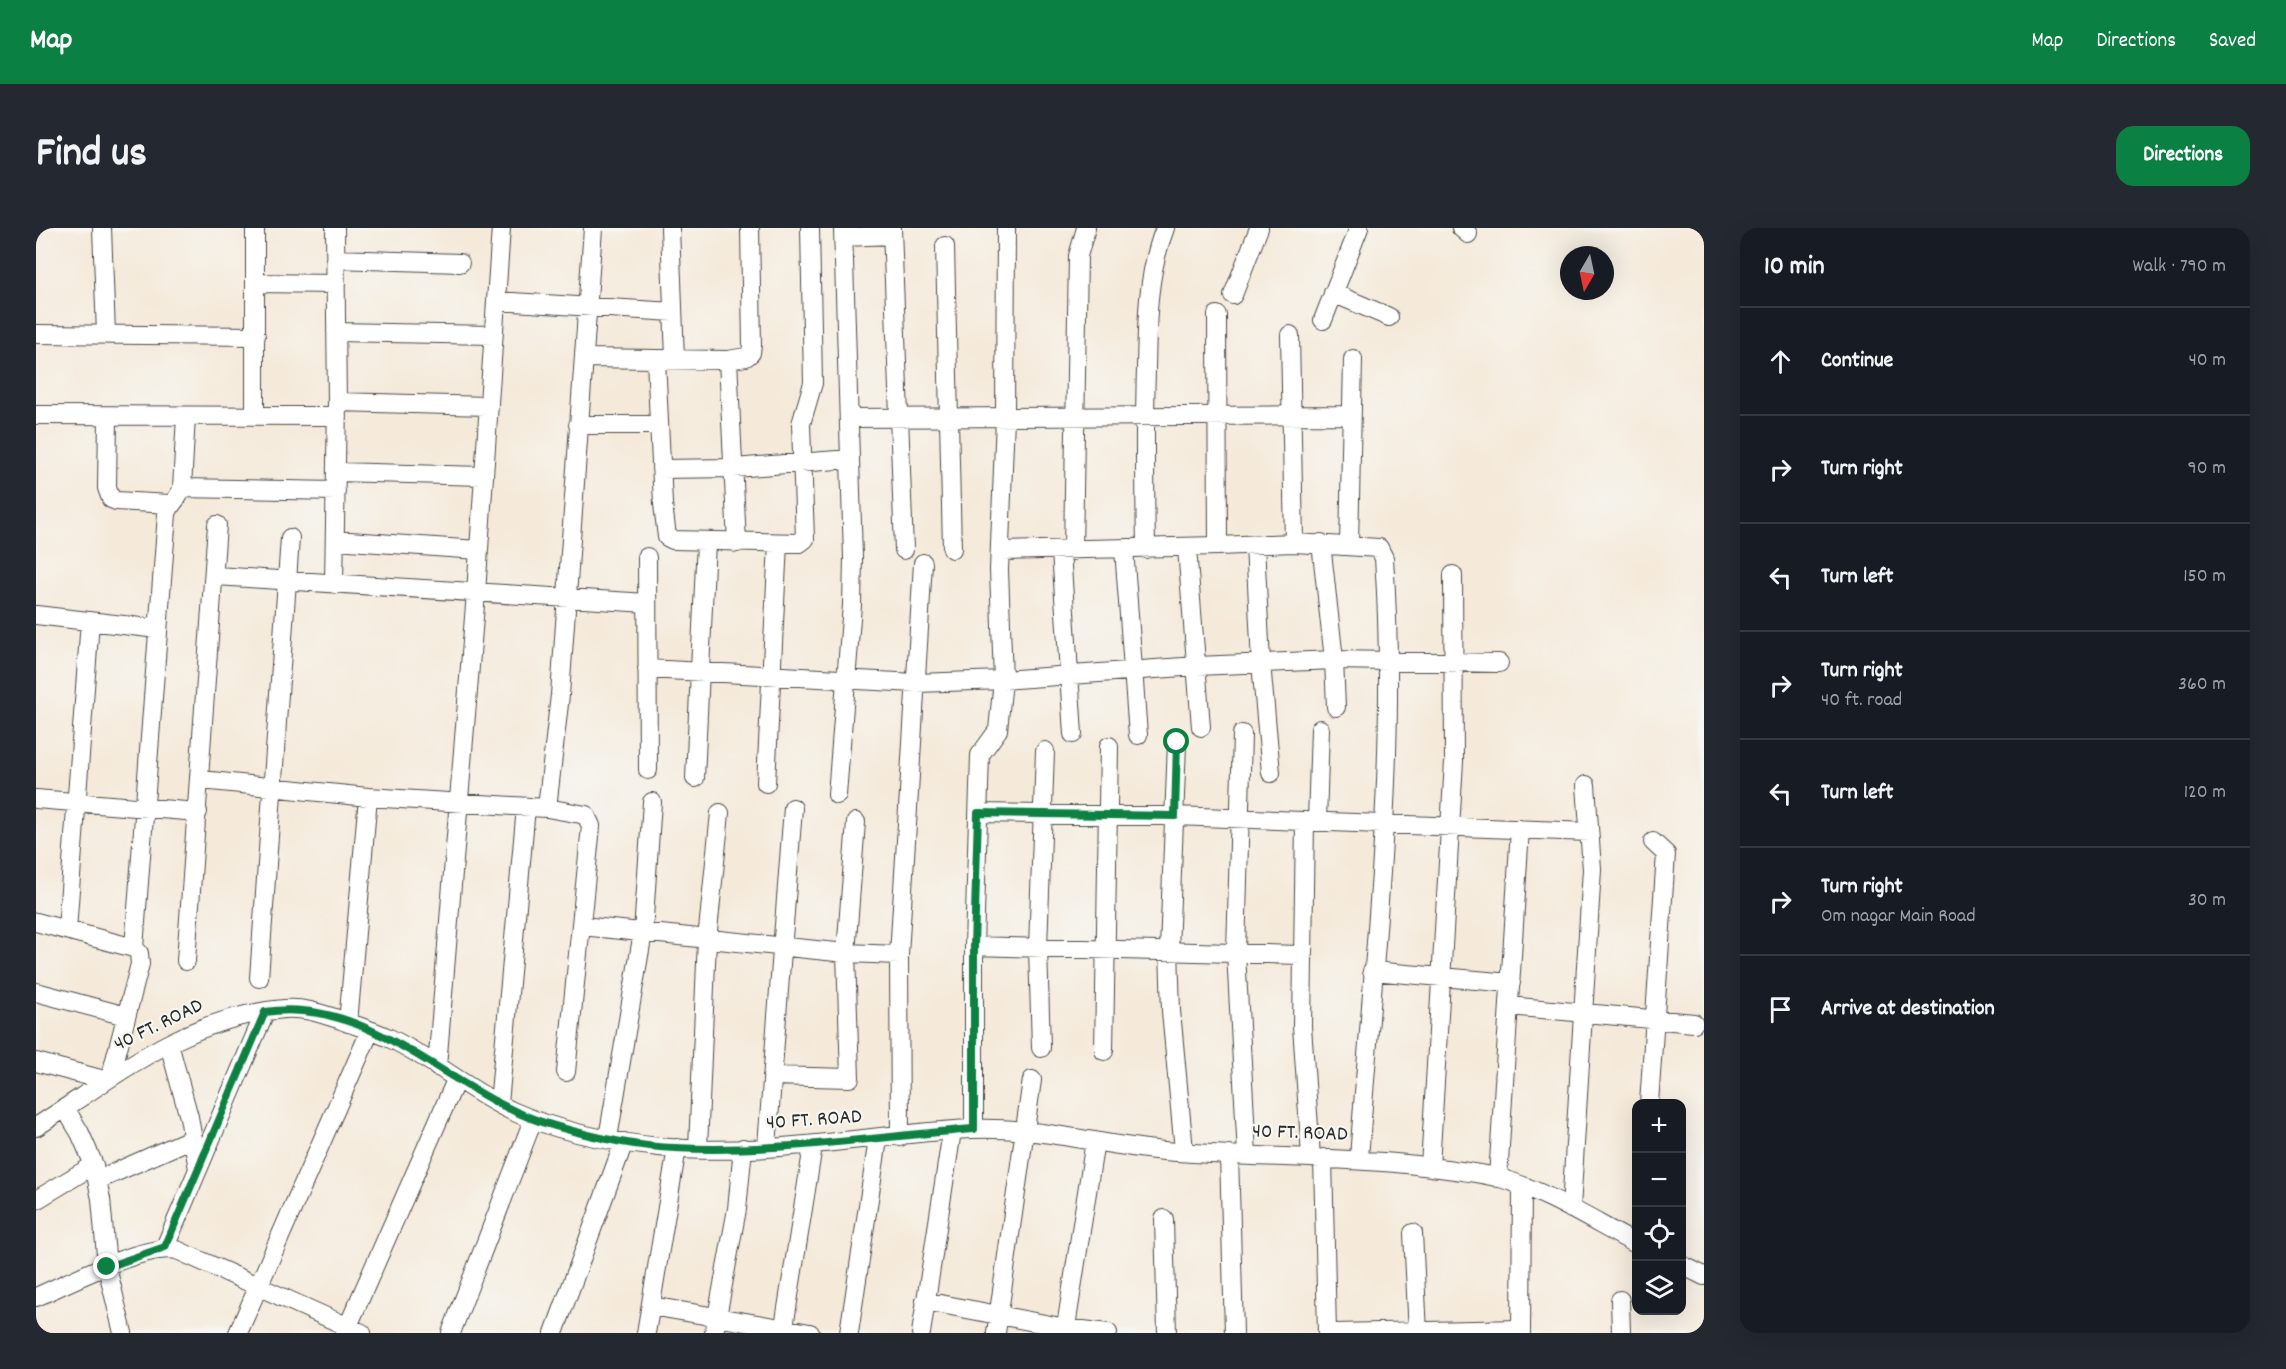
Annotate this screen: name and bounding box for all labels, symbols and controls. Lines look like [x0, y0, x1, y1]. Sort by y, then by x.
text: Map [30, 22, 72, 62]
text: Map [2032, 27, 2063, 57]
text: Directions [2096, 27, 2176, 57]
text: Saved [2209, 27, 2256, 57]
text: Find us [36, 126, 147, 186]
button: Directions [2116, 126, 2250, 186]
north arrow [1560, 246, 1614, 300]
text: 10 min [1764, 249, 1824, 286]
text: Walk · 790 m [2132, 253, 2226, 281]
icon: ahead [1764, 345, 1797, 378]
text: Continue [1821, 346, 1893, 377]
text: 40 m [2188, 347, 2226, 375]
icon: right [1764, 453, 1797, 486]
text: Turn right [1821, 454, 1903, 485]
text: 90 m [2188, 455, 2226, 483]
icon: left [1764, 561, 1797, 594]
text: Turn left [1821, 562, 1893, 593]
text: 150 m [2183, 563, 2226, 591]
text: Turn right [1821, 656, 1903, 687]
icon: right [1764, 669, 1797, 702]
text: 360 m [2178, 671, 2226, 699]
text: 40 ft. road [1821, 687, 1902, 715]
route start [1163, 728, 1189, 754]
icon: left [1764, 777, 1797, 810]
text: Turn left [1821, 778, 1893, 809]
text: 120 m [2184, 779, 2226, 807]
text: Turn right [1821, 872, 1903, 903]
icon: right [1764, 885, 1797, 918]
text: 30 m [2188, 887, 2226, 915]
text: Om nagar Main Road [1821, 903, 1976, 931]
street label: 40 FT. ROAD [109, 991, 209, 1060]
icon: arrive [1764, 993, 1797, 1026]
text: Arrive at destination [1821, 994, 1995, 1025]
map controls [1632, 1099, 1686, 1315]
button: + [1632, 1099, 1686, 1153]
street label: 40 FT. ROAD [765, 1103, 863, 1139]
street label: 40 FT. ROAD [1252, 1117, 1348, 1151]
button: − [1632, 1153, 1686, 1207]
button: locate [1632, 1207, 1686, 1261]
route end [93, 1253, 119, 1279]
button: layers [1632, 1261, 1686, 1315]

